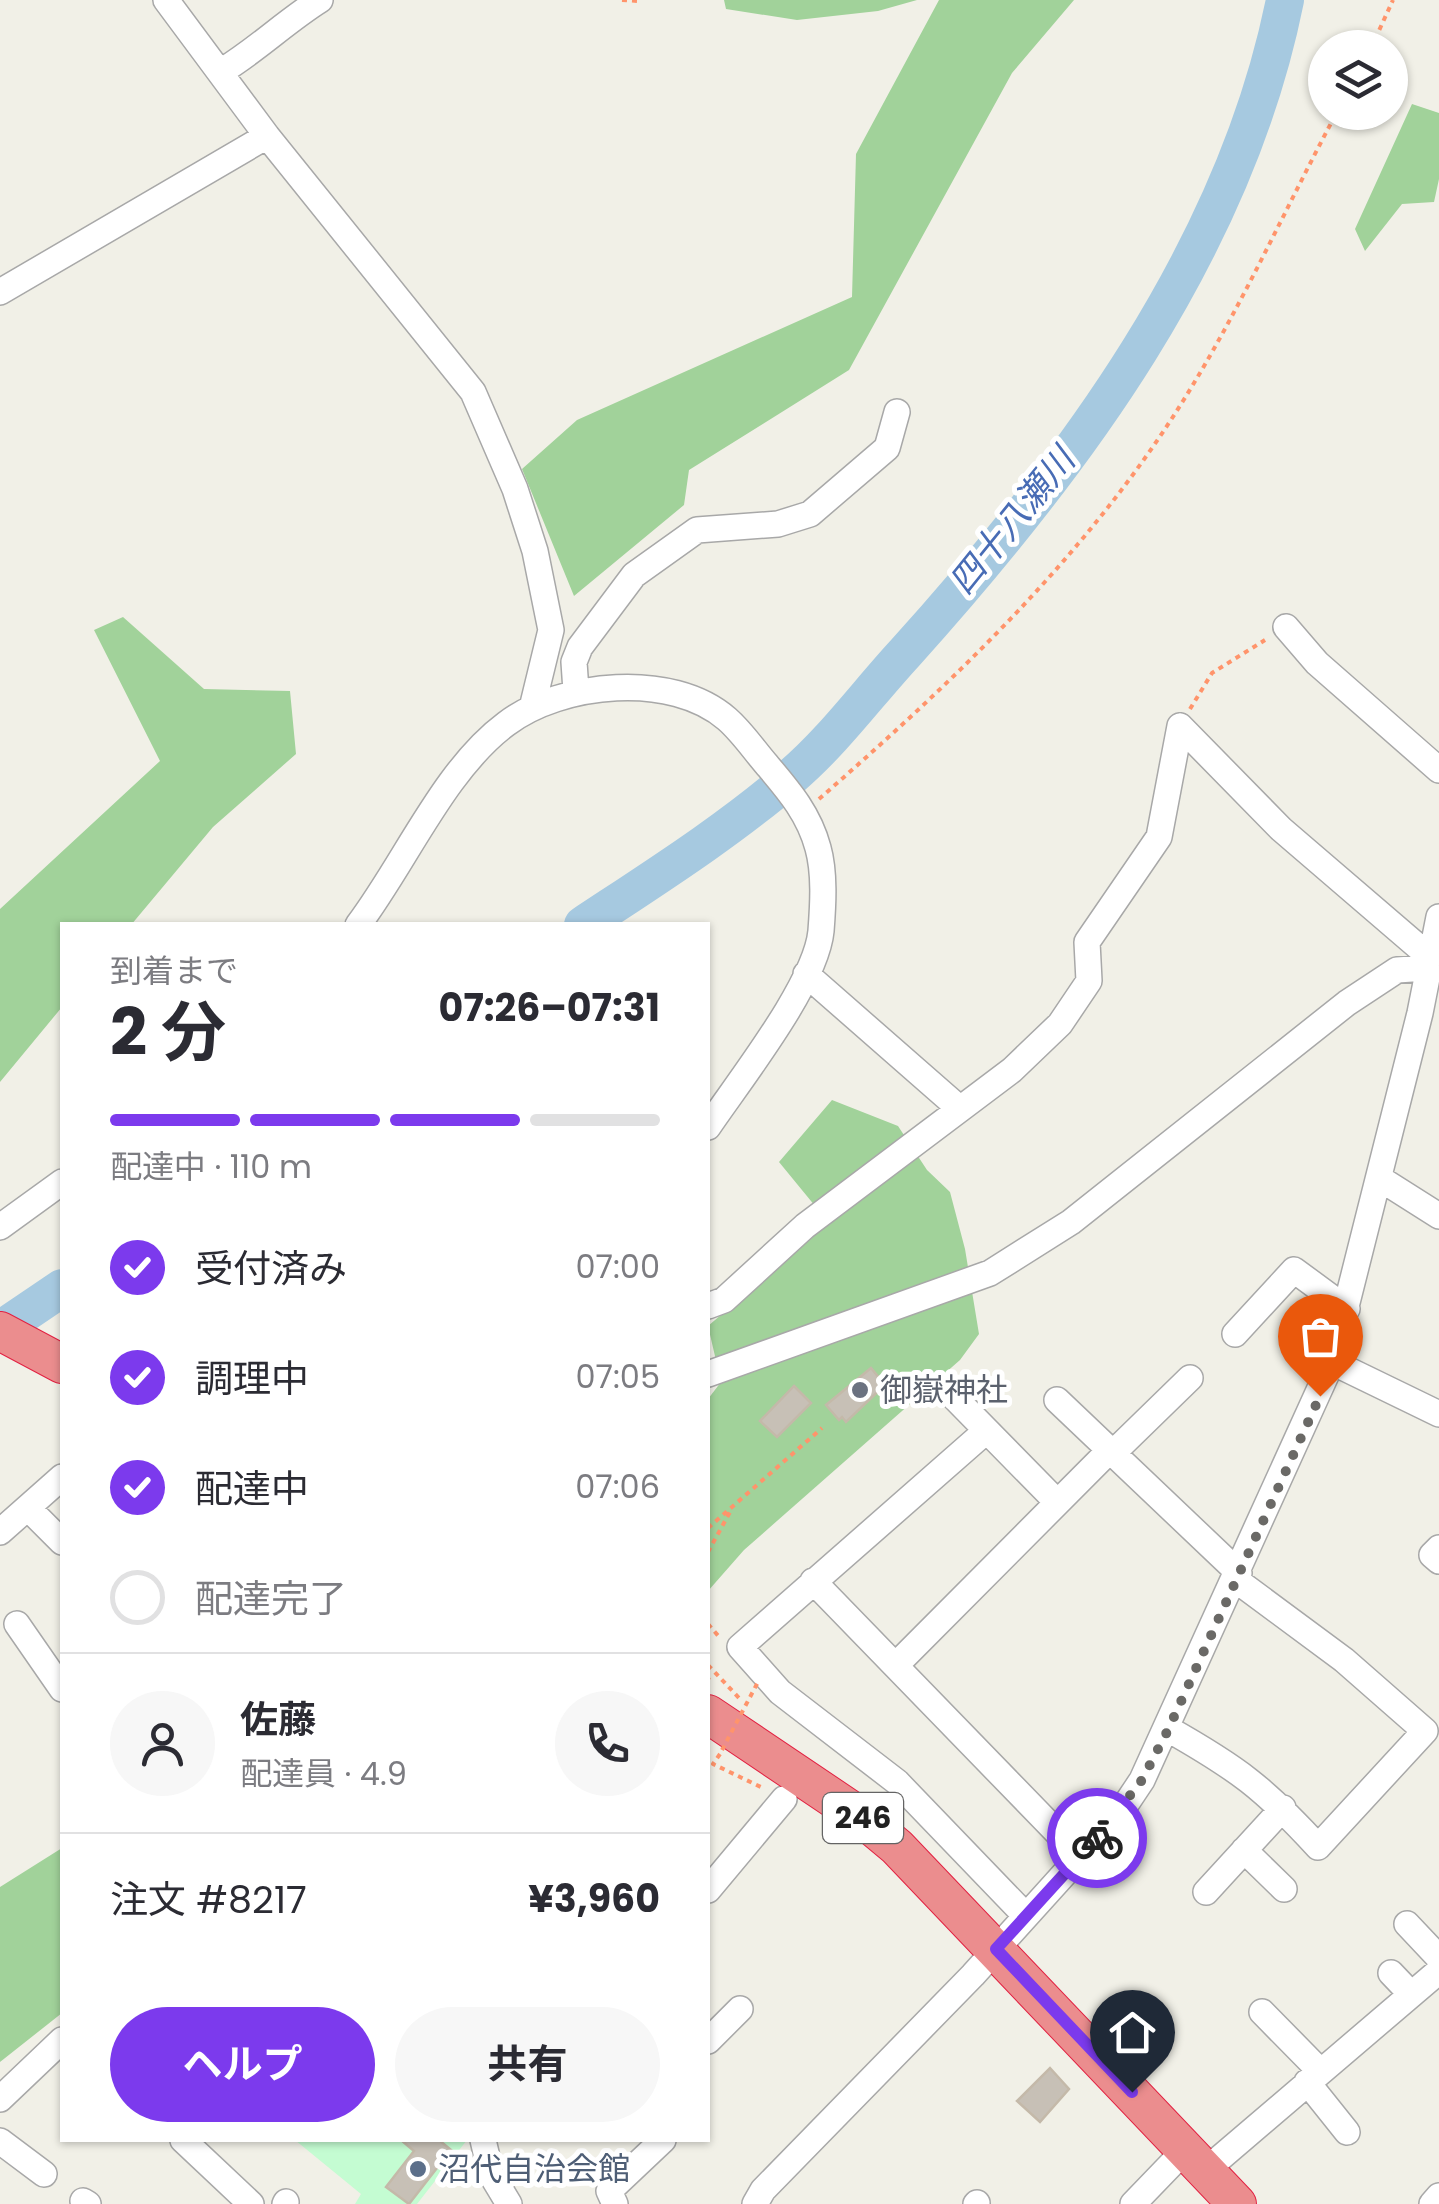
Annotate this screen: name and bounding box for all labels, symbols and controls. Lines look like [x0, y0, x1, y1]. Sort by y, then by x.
map controls [1308, 30, 1408, 130]
button: layers [1308, 30, 1408, 130]
water label: 四十八瀬川 [938, 434, 1088, 604]
text: 到着まで [110, 948, 238, 993]
text: 07:26–07:31 [439, 981, 660, 1034]
text: 2 分 [110, 987, 226, 1078]
text: 配達中 · 110 m [110, 1144, 312, 1189]
icon: check [110, 1240, 165, 1295]
text: 受付済み [195, 1242, 347, 1295]
text: 07:00 [575, 1244, 660, 1289]
pin [1278, 1294, 1363, 1397]
icon: bag [1293, 1309, 1348, 1364]
icon: check [110, 1350, 165, 1405]
text: 調理中 [195, 1352, 309, 1405]
text: 07:05 [575, 1354, 660, 1399]
place label: 御嶽神社 [880, 1367, 1008, 1412]
marker: 御嶽神社 [849, 1379, 871, 1401]
icon: check [110, 1460, 165, 1515]
text: 配達中 [195, 1462, 309, 1515]
text: 07:06 [575, 1464, 660, 1509]
text: 配達完了 [195, 1572, 347, 1625]
button: person [110, 1691, 215, 1796]
button: phone [555, 1691, 660, 1796]
text: 佐藤 [240, 1693, 316, 1746]
text: 配達員 · 4.9 [240, 1751, 407, 1796]
courier [1047, 1788, 1147, 1888]
road number: 246 [823, 1793, 903, 1843]
icon: bike [1070, 1811, 1125, 1866]
text: ¥3,960 [528, 1872, 660, 1925]
text: 注文 #8217 [110, 1873, 307, 1926]
pin [1090, 1990, 1175, 2093]
icon: home [1105, 2005, 1160, 2060]
button: ヘルプ [110, 2007, 375, 2122]
button: 共有 [395, 2007, 660, 2122]
place label: 沼代自治会館 [438, 2146, 630, 2191]
marker: 沼代自治会館 [407, 2158, 429, 2180]

